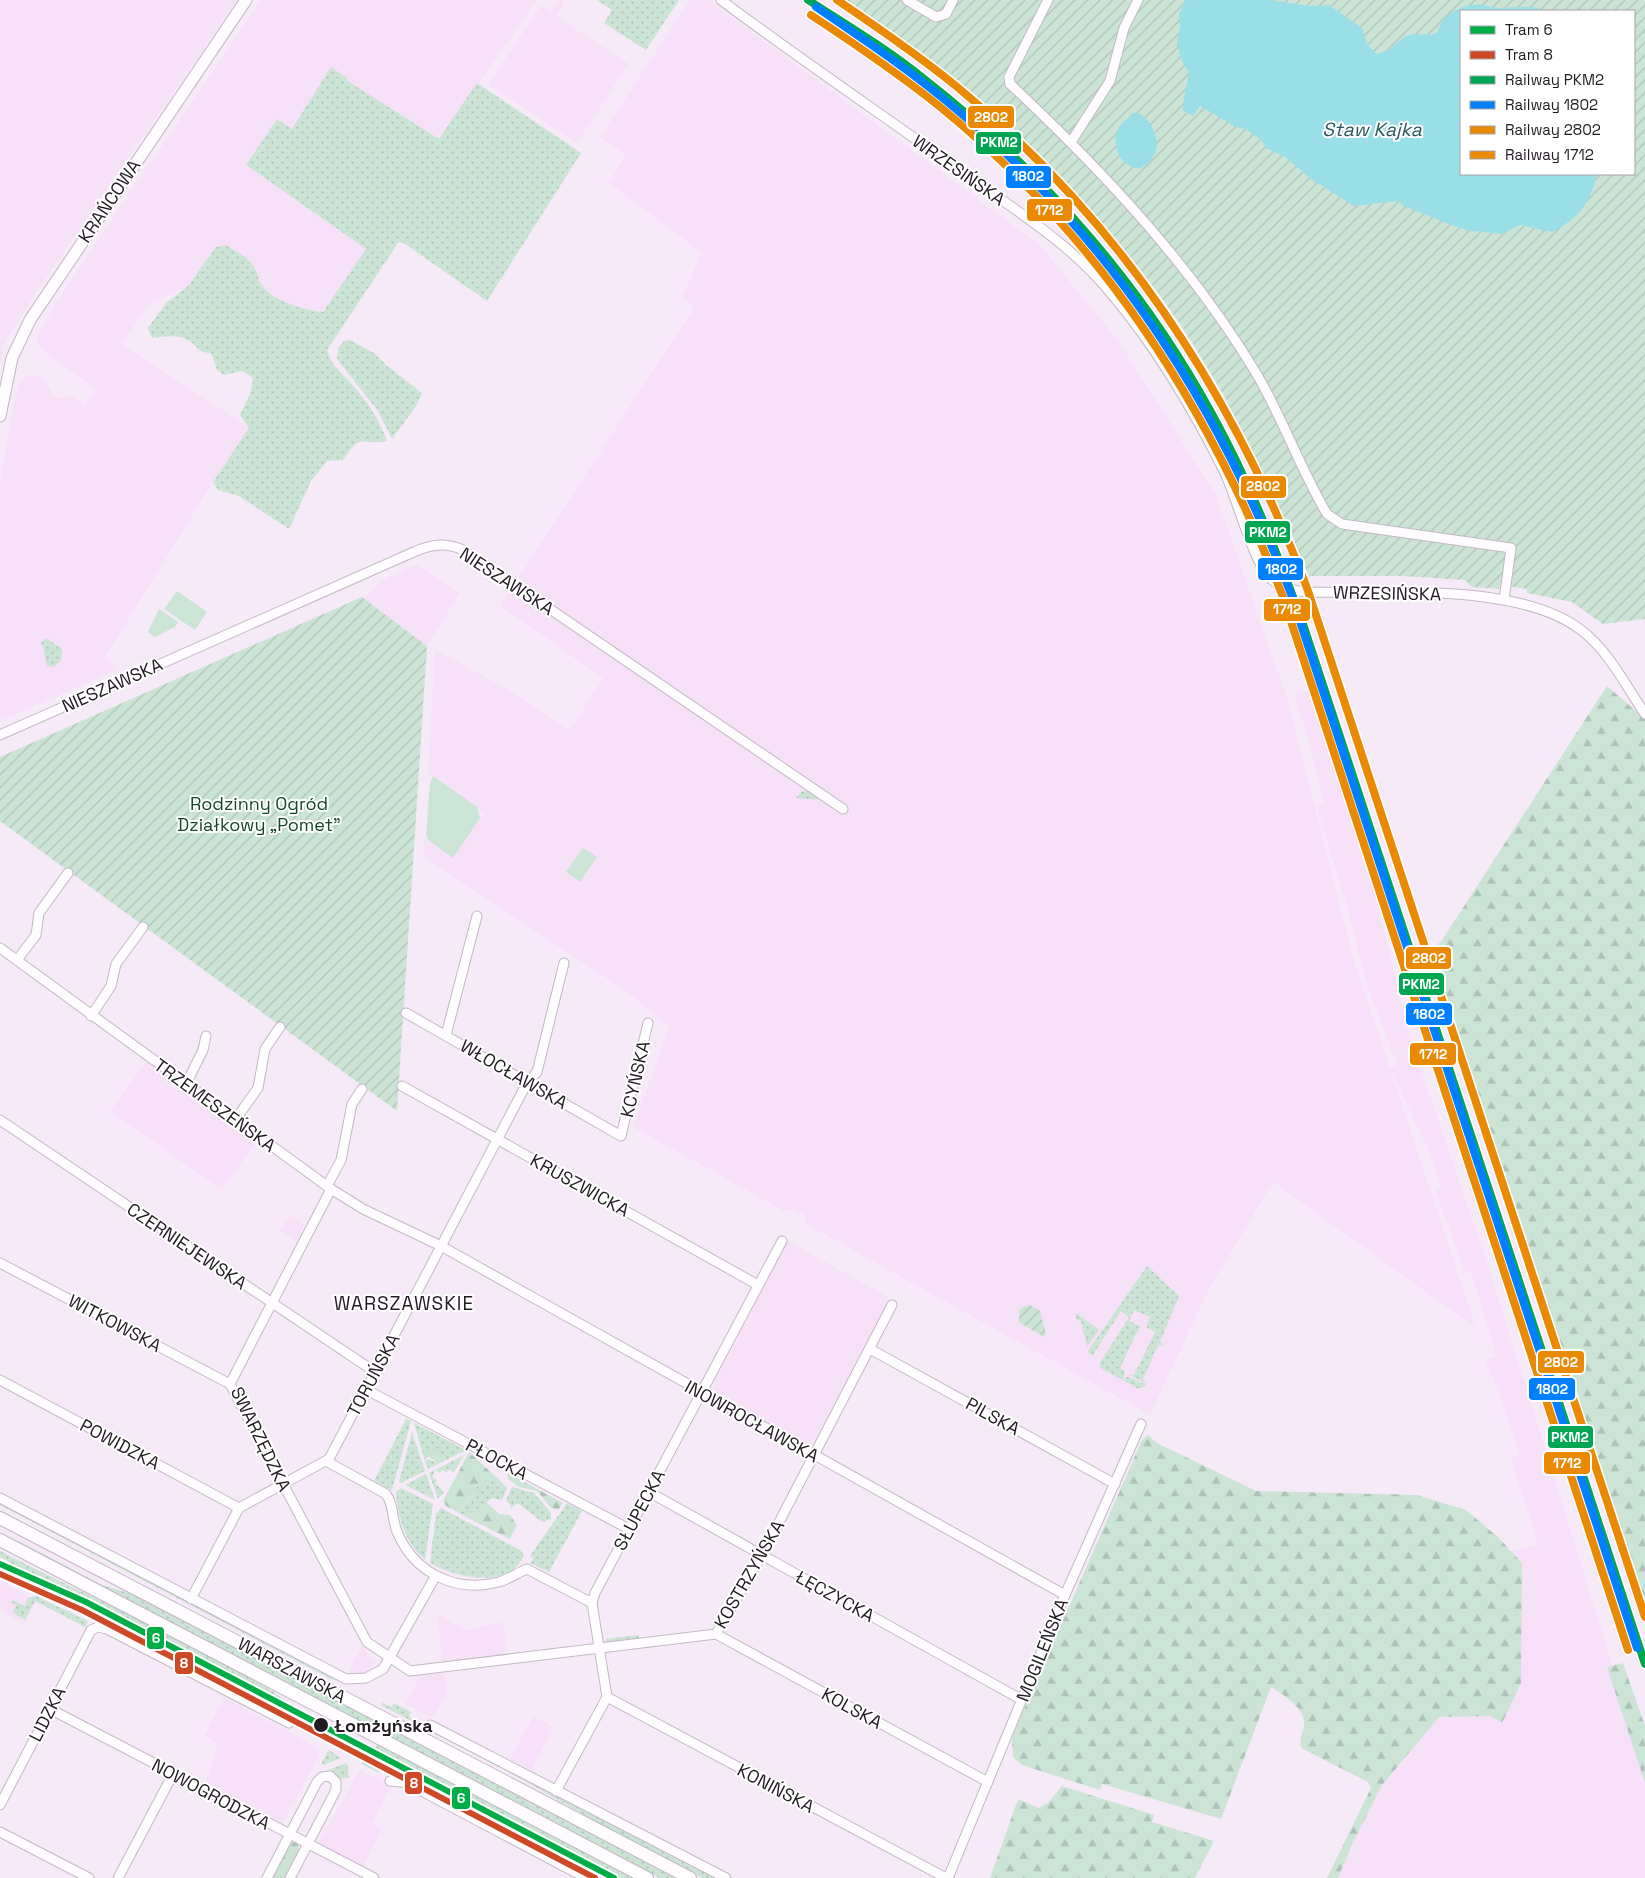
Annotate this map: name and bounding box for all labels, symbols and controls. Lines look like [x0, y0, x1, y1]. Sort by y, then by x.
legend [1460, 10, 1635, 175]
text: Tram 6 [1505, 20, 1553, 39]
text: Tram 8 [1505, 45, 1553, 64]
text: Railway PKM2 [1505, 70, 1604, 89]
text: Railway 1802 [1505, 95, 1598, 114]
line badge: 2802 [967, 105, 1015, 129]
text: 2802 [974, 108, 1008, 126]
water label: Staw Kajka [1322, 117, 1422, 142]
text: Railway 2802 [1505, 120, 1601, 139]
street label: WRZESIŃSKA [908, 130, 1010, 210]
line badge: PKM2 [975, 131, 1022, 155]
text: PKM2 [980, 133, 1018, 151]
text: Railway 1712 [1505, 145, 1594, 164]
street label: KRAŃCOWA [73, 155, 145, 247]
line badge: 1802 [1005, 165, 1052, 189]
text: 1802 [1012, 167, 1044, 185]
line badge: 1712 [1026, 198, 1073, 222]
text: 1712 [1035, 201, 1063, 219]
line badge: 2802 [1240, 475, 1287, 499]
text: 2802 [1246, 477, 1280, 495]
line badge: PKM2 [1244, 520, 1291, 544]
text: PKM2 [1249, 523, 1287, 541]
street label: NIESZAWSKA [456, 542, 558, 620]
line badge: 1802 [1257, 557, 1304, 581]
text: 1802 [1265, 560, 1297, 578]
street label: WRZESIŃSKA [1333, 581, 1441, 605]
line badge: 1712 [1263, 598, 1311, 622]
text: 1712 [1273, 600, 1301, 618]
street label: NIESZAWSKA [58, 653, 166, 717]
park label: Rodzinny Ogród Działkowy „Pomet” [177, 792, 341, 836]
line badge: 2802 [1405, 946, 1452, 970]
text: 2802 [1412, 949, 1446, 967]
line badge: PKM2 [1398, 972, 1445, 996]
text: PKM2 [1402, 975, 1440, 993]
line badge: 1802 [1405, 1002, 1453, 1026]
text: 1802 [1413, 1005, 1445, 1023]
street label: WŁOCŁAWSKA [456, 1034, 572, 1114]
street label: KCYŃSKA [615, 1038, 655, 1120]
line badge: 1712 [1409, 1042, 1457, 1066]
text: 1712 [1419, 1045, 1447, 1063]
street label: TRZEMESZEŃSKA [150, 1053, 280, 1157]
street label: KRUSZWICKA [526, 1148, 634, 1222]
street label: CZERNIEJEWSKA [123, 1197, 251, 1295]
street label: WITKOWSKA [64, 1289, 166, 1357]
district label: WARSZAWSKIE [334, 1291, 474, 1316]
street label: TORUŃSKA [342, 1330, 404, 1420]
line badge: 2802 [1537, 1350, 1585, 1374]
text: 2802 [1544, 1353, 1578, 1371]
street label: INOWROCŁAWSKA [681, 1375, 823, 1467]
line badge: 1802 [1528, 1377, 1576, 1401]
text: 1802 [1536, 1380, 1568, 1398]
street label: SWARZĘDZKA [226, 1383, 296, 1495]
street label: PILSKA [962, 1392, 1024, 1440]
street label: POWIDZKA [76, 1413, 164, 1475]
line badge: PKM2 [1547, 1425, 1594, 1449]
text: PKM2 [1551, 1428, 1589, 1446]
street label: PŁOCKA [462, 1433, 532, 1485]
line badge: 1712 [1543, 1451, 1591, 1475]
text: 1712 [1553, 1454, 1581, 1472]
street label: SŁUPECKA [608, 1466, 670, 1554]
street label: KOSTRZYŃSKA [709, 1516, 789, 1632]
street label: ŁĘCZYCKA [791, 1565, 879, 1627]
street label: MOGILEŃSKA [1011, 1595, 1073, 1705]
line badge: 6 [146, 1626, 165, 1650]
text: 6 [152, 1629, 161, 1647]
street label: WARSZAWSKA [234, 1632, 350, 1708]
line badge: 8 [174, 1651, 194, 1675]
text: 8 [180, 1654, 189, 1672]
street label: KOLSKA [818, 1682, 886, 1734]
street label: LIDZKA [23, 1683, 71, 1745]
place label: Łomżyńska [334, 1714, 433, 1737]
marker: Łomżyńska [312, 1716, 330, 1734]
street label: NOWOGRODZKA [148, 1753, 274, 1835]
street label: KONIŃSKA [733, 1758, 819, 1818]
line badge: 8 [404, 1771, 423, 1795]
text: 8 [410, 1774, 419, 1792]
line badge: 6 [451, 1786, 471, 1810]
text: 6 [457, 1789, 466, 1807]

